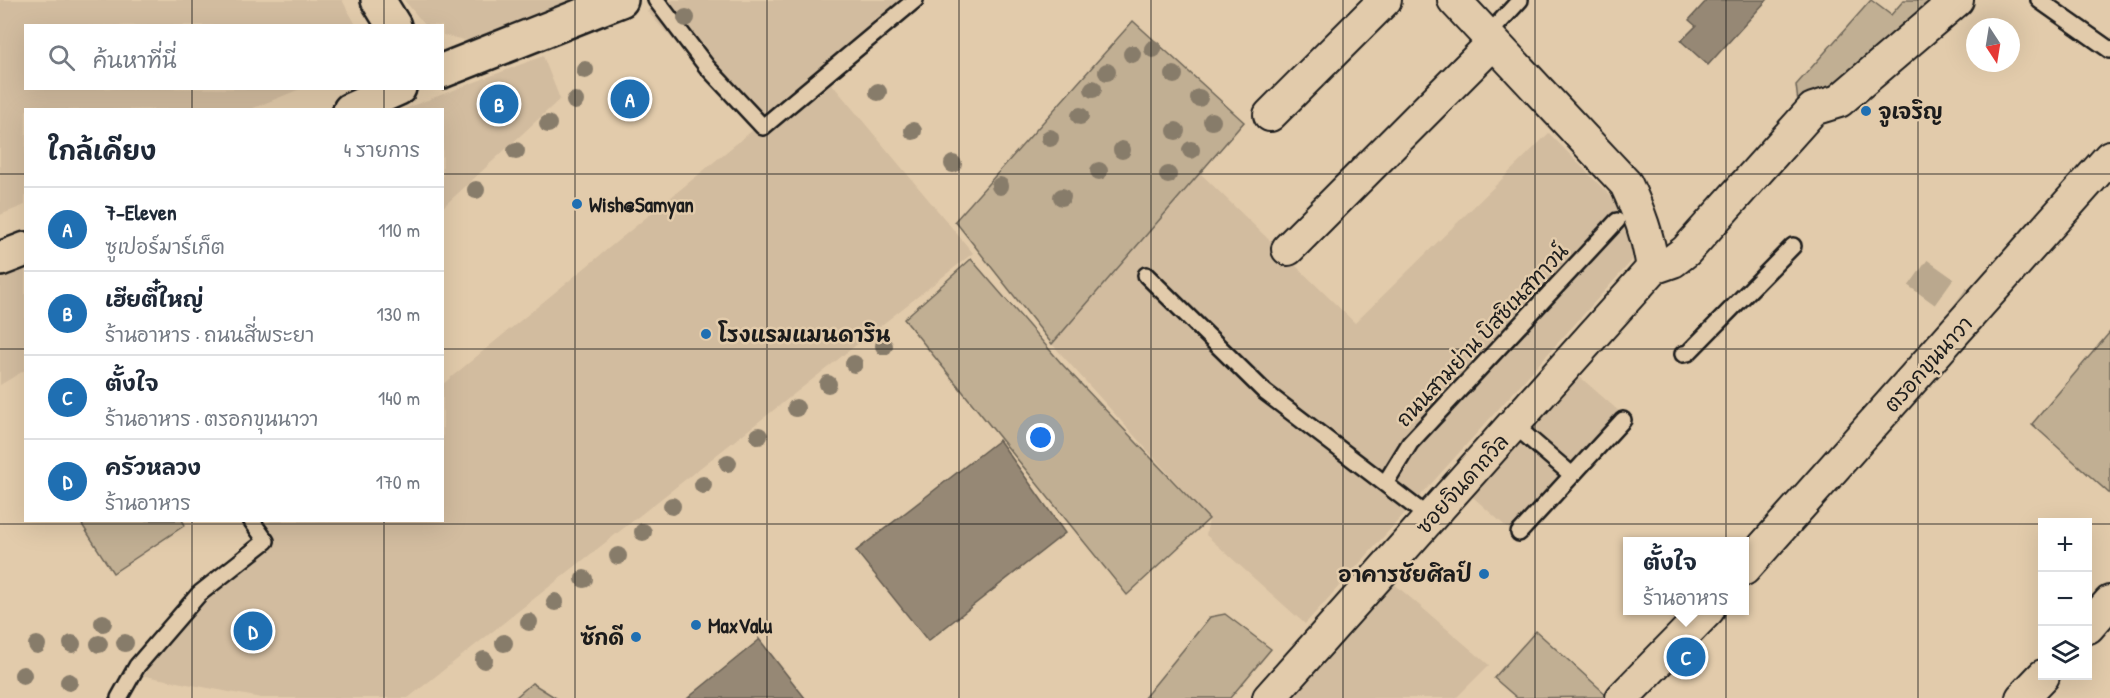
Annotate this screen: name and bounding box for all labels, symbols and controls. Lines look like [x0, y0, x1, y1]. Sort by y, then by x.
north arrow [1966, 18, 2020, 72]
search box [24, 24, 444, 90]
icon: search [45, 41, 78, 74]
text: ค้นหาที่นี่ [93, 45, 177, 75]
pin: A [610, 76, 650, 122]
pin: B [480, 82, 518, 126]
place label: จูเจริญ [1878, 97, 1943, 127]
marker: จูเจริญ [1859, 104, 1873, 118]
text: ใกล้เคียง [48, 133, 156, 168]
text: 4 รายการ [344, 136, 420, 163]
place label: Wish@Samyan [589, 190, 694, 220]
text: 7-Eleven [105, 197, 177, 227]
marker: Wish@Samyan [570, 197, 584, 211]
text: A [63, 216, 72, 243]
text: 110 m [378, 216, 420, 243]
text: ซูเปอร์มาร์เก็ต [105, 233, 225, 260]
street label: ถนนสามย่าน บิสซิเนสทาวน์ [1389, 237, 1575, 433]
text: เฮียตี๋ใหญ่ [105, 284, 203, 314]
text: B [62, 300, 73, 327]
text: 130 m [377, 300, 420, 327]
street label: ตรอกขุนนาวา [1877, 310, 1980, 420]
place label: โรงแรมแมนดาริน [718, 320, 890, 349]
text: ร้านอาหาร · ถนนสี่พระยา [105, 321, 314, 348]
marker: โรงแรมแมนดาริน [699, 327, 713, 341]
text: ตั้งใจ [105, 368, 159, 398]
text: C [62, 384, 73, 411]
text: 140 m [378, 384, 420, 411]
text: ร้านอาหาร · ตรอกขุนนาวา [105, 405, 318, 432]
your location [1026, 423, 1055, 452]
street label: ซอยจินดาถวิล [1409, 427, 1515, 541]
text: ครัวหลวง [105, 452, 201, 482]
text: D [63, 468, 72, 495]
text: 170 m [376, 468, 420, 495]
text: ร้านอาหาร [105, 489, 191, 516]
map controls [2038, 518, 2092, 680]
button: + [2038, 518, 2092, 572]
popup [1623, 537, 1749, 615]
text: ตั้งใจ [1643, 547, 1697, 577]
place label: อาคารชัยศิลป์ [1338, 560, 1472, 589]
marker: อาคารชัยศิลป์ [1477, 567, 1491, 581]
button: − [2038, 572, 2092, 626]
text: ร้านอาหาร [1643, 584, 1729, 611]
pin: D [234, 608, 272, 654]
place label: MaxValu [708, 611, 773, 640]
marker: MaxValu [689, 618, 703, 632]
place label: ซักดี [580, 623, 624, 652]
button: layers [2038, 626, 2092, 680]
marker: ซักดี [629, 630, 643, 644]
pin: C [1666, 634, 1706, 680]

